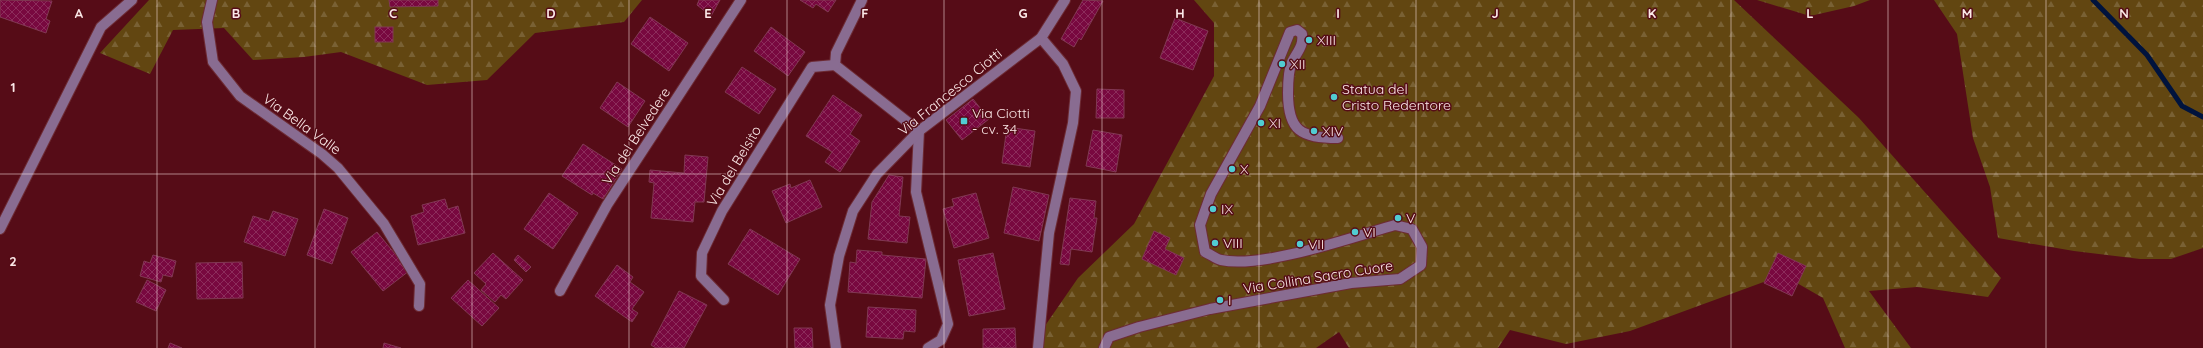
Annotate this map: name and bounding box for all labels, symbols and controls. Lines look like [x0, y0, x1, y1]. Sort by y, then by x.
text: A [75, 5, 84, 21]
text: B [232, 5, 240, 21]
text: C [389, 5, 397, 21]
text: D [546, 5, 556, 21]
text: E [704, 5, 712, 21]
text: F [861, 5, 869, 21]
text: G [1018, 5, 1028, 21]
text: H [1175, 5, 1185, 21]
text: I [1336, 5, 1340, 21]
text: J [1491, 5, 1499, 21]
text: K [1648, 5, 1657, 21]
text: L [1806, 5, 1814, 21]
text: M [1962, 5, 1972, 21]
text: N [2119, 5, 2129, 21]
place label: XIII [1317, 31, 1336, 49]
marker: XIII [1304, 35, 1314, 45]
street label: Via Francesco Ciotti [894, 45, 1006, 139]
place label: XII [1290, 55, 1305, 73]
marker: XII [1277, 59, 1287, 69]
text: 1 [10, 79, 16, 95]
place label: Statua del Cristo Redentore [1342, 80, 1451, 114]
street label: Via del Belvedere [598, 84, 674, 188]
street label: Via Bella Valle [259, 90, 345, 158]
marker: Statua del Cristo Redentore [1329, 92, 1339, 102]
place label: Via Ciotti - cv. 34 [972, 104, 1030, 138]
place label: XI [1269, 114, 1281, 132]
marker: Via Ciotti - cv. 34 [959, 116, 969, 126]
marker: XI [1256, 118, 1266, 128]
street label: Via del Belsito [703, 122, 765, 210]
place label: XIV [1322, 122, 1343, 140]
marker: XIV [1309, 126, 1319, 136]
place label: X [1240, 160, 1249, 178]
marker: X [1227, 164, 1237, 174]
place label: IX [1221, 200, 1234, 218]
marker: IX [1208, 204, 1218, 214]
place label: V [1406, 209, 1415, 227]
marker: V [1393, 213, 1403, 223]
place label: VI [1363, 223, 1376, 241]
marker: VI [1350, 227, 1360, 237]
place label: VIII [1223, 234, 1243, 252]
place label: VII [1308, 235, 1324, 253]
marker: VIII [1210, 238, 1220, 248]
marker: VII [1295, 239, 1305, 249]
text: 2 [9, 253, 17, 269]
street label: Via Collina Sacro Cuore [1242, 256, 1394, 298]
place label: I [1228, 291, 1232, 309]
marker: I [1215, 295, 1225, 305]

